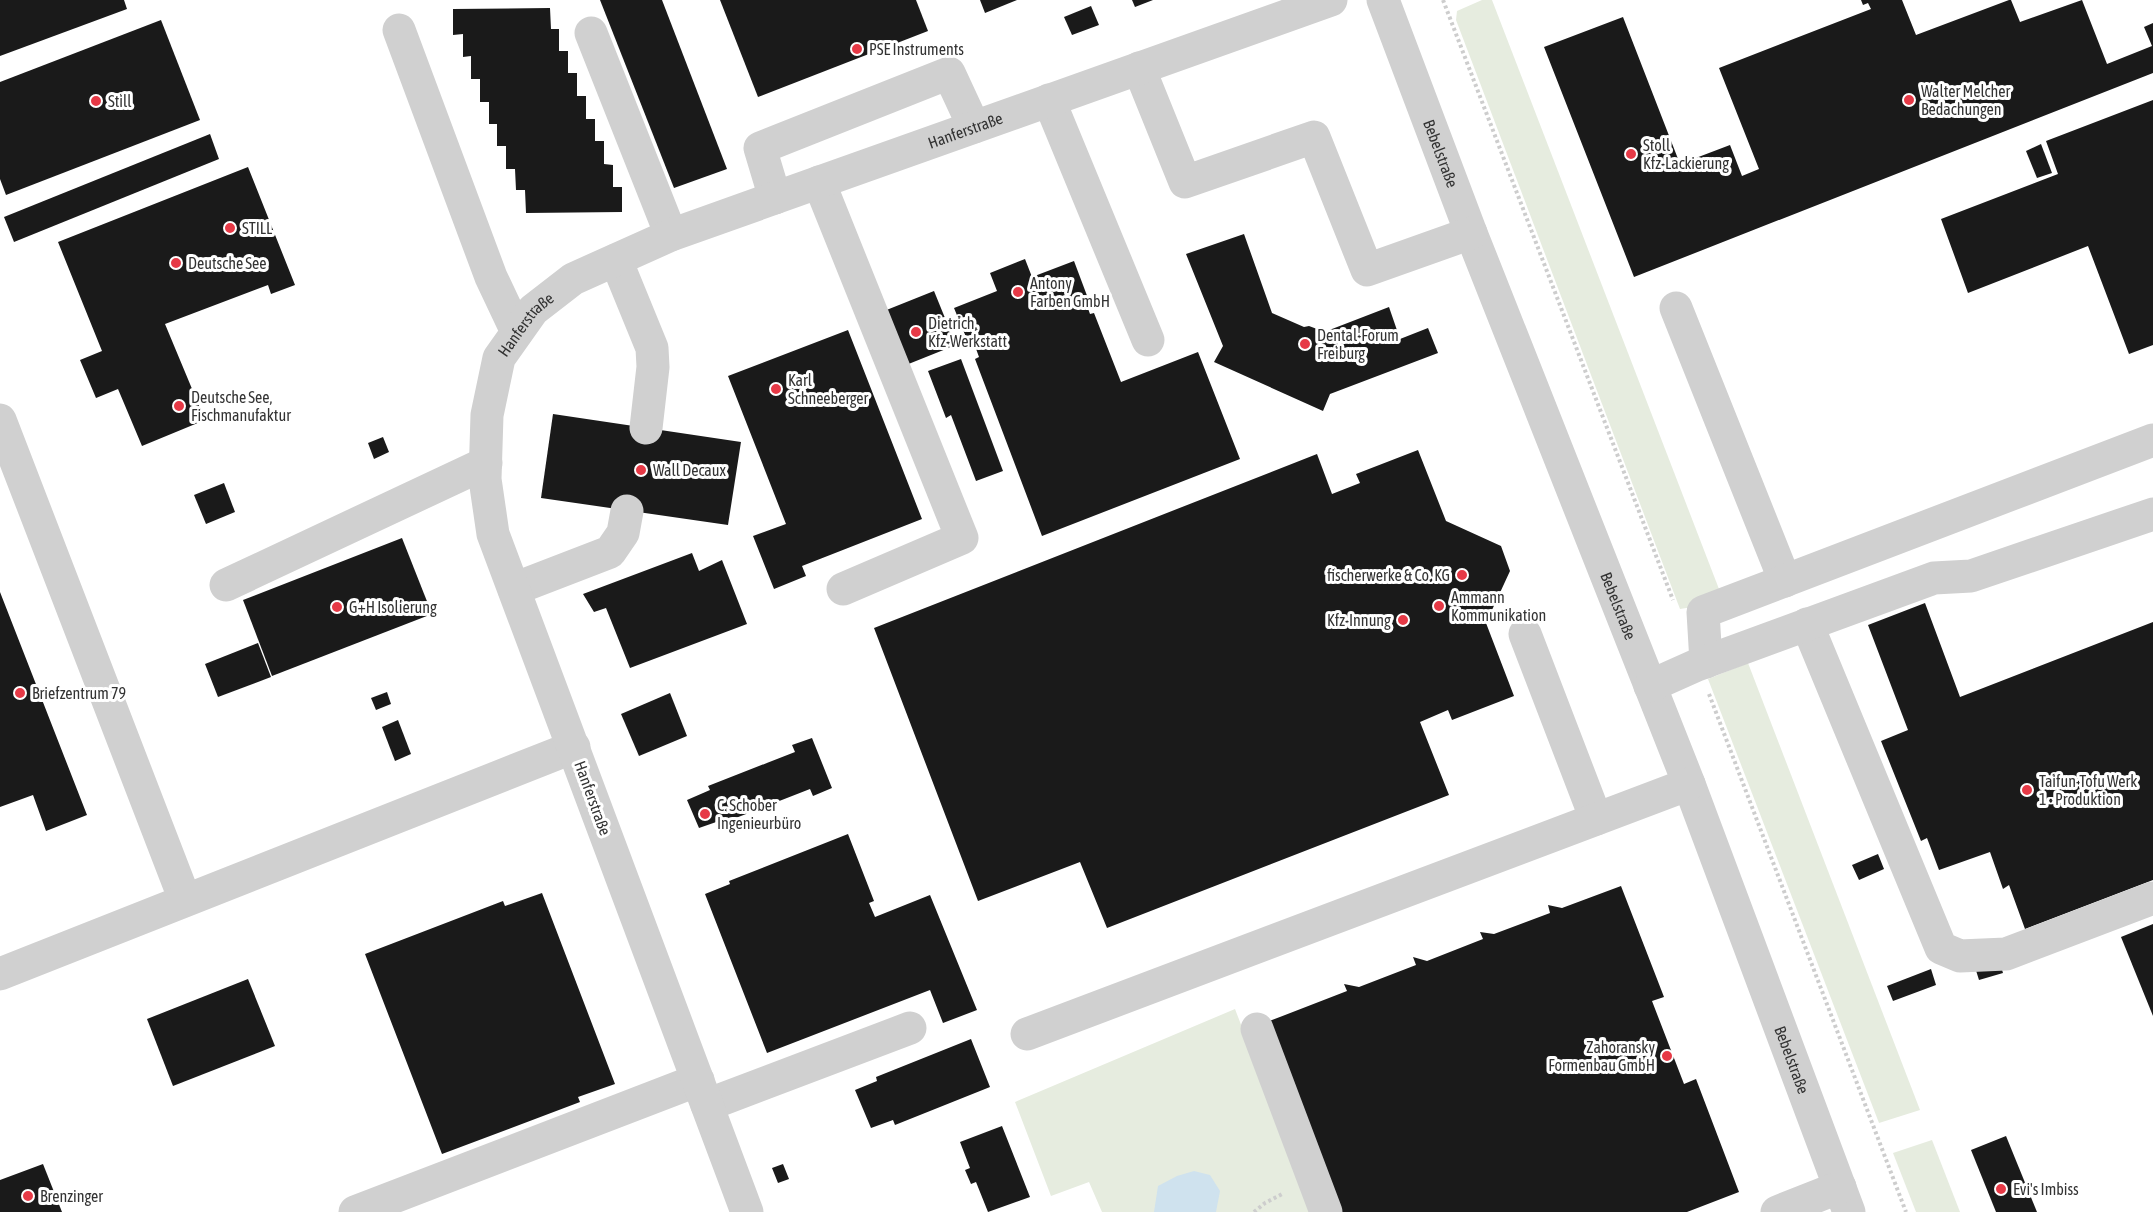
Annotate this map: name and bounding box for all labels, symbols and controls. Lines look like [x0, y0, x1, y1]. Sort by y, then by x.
place label: PSE Instruments [869, 40, 964, 58]
marker: PSE Instruments [850, 42, 864, 56]
place label: Walter Melcher Bedachungen [1921, 82, 2010, 119]
place label: Still [108, 92, 132, 110]
marker: Walter Melcher Bedachungen [1902, 93, 1916, 107]
marker: Still [89, 94, 103, 108]
street label: Hanferstraße [925, 109, 1005, 152]
street label: Bebelstraße [1420, 117, 1462, 190]
place label: Stoll Kfz-Lackierung [1643, 136, 1729, 173]
marker: Stoll Kfz-Lackierung [1624, 147, 1638, 161]
place label: STILL [242, 219, 273, 237]
marker: STILL [223, 221, 237, 235]
place label: Deutsche See [188, 254, 267, 272]
marker: Deutsche See [169, 256, 183, 270]
place label: Antony Farben GmbH [1030, 274, 1110, 310]
marker: Antony Farben GmbH [1011, 285, 1025, 299]
street label: Hanferstraße [494, 289, 557, 360]
place label: Dietrich, Kfz-Werkstatt [928, 314, 1007, 350]
marker: Dietrich, Kfz-Werkstatt [909, 325, 923, 339]
place label: Dental-Forum Freiburg [1317, 326, 1399, 363]
marker: Dental-Forum Freiburg [1298, 337, 1312, 351]
place label: Karl Schneeberger [788, 371, 869, 408]
marker: Karl Schneeberger [769, 382, 783, 396]
place label: Deutsche See, Fischmanufaktur [191, 388, 291, 424]
marker: Deutsche See, Fischmanufaktur [172, 399, 186, 413]
place label: Wall Decaux [653, 461, 726, 479]
marker: Wall Decaux [634, 463, 648, 477]
place label: fischerwerke & Co. KG [1327, 566, 1450, 584]
marker: fischerwerke & Co. KG [1455, 568, 1469, 582]
street label: Bebelstraße [1597, 570, 1640, 642]
place label: Ammann Kommunikation [1451, 588, 1546, 624]
place label: G+H Isolierung [349, 598, 437, 617]
marker: Ammann Kommunikation [1432, 599, 1446, 613]
marker: G+H Isolierung [330, 600, 344, 614]
place label: Kfz-Innung [1327, 611, 1391, 630]
marker: Kfz-Innung [1396, 613, 1410, 627]
place label: Briefzentrum 79 [32, 684, 126, 702]
marker: Briefzentrum 79 [13, 686, 27, 700]
street label: Hanferstraße [571, 758, 615, 838]
place label: Taifun-Tofu Werk 1 - Produktion [2039, 772, 2137, 808]
marker: Taifun-Tofu Werk 1 - Produktion [2020, 783, 2034, 797]
place label: C. Schober Ingenieurbüro [717, 796, 801, 833]
marker: C. Schober Ingenieurbüro [698, 807, 712, 821]
street label: Bebelstraße [1771, 1023, 1813, 1096]
place label: Zahoransky Formenbau GmbH [1548, 1038, 1655, 1074]
marker: Zahoransky Formenbau GmbH [1660, 1049, 1674, 1063]
place label: Evi's Imbiss [2013, 1180, 2079, 1198]
marker: Evi's Imbiss [1994, 1182, 2008, 1196]
place label: Brenzinger [40, 1187, 103, 1206]
marker: Brenzinger [21, 1189, 35, 1203]

